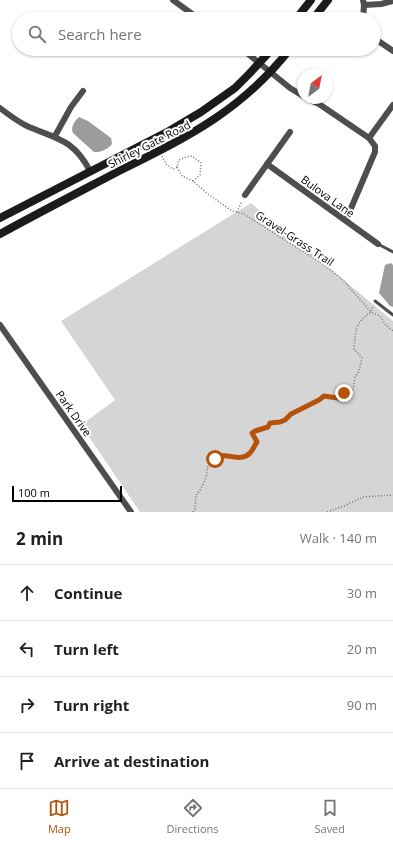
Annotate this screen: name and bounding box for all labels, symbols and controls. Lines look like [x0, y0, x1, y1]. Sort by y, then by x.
search box [12, 12, 381, 56]
icon: search [26, 23, 48, 45]
text: Search here [58, 24, 142, 44]
north arrow [297, 68, 333, 104]
street label: Shirley Gate Road [105, 117, 193, 171]
street label: Bulova Lane [298, 172, 358, 220]
street label: Gravel-Grass Trail [253, 207, 337, 269]
route end [335, 384, 353, 402]
street label: Park Drive [53, 387, 95, 439]
route start [206, 450, 224, 468]
scale bar [12, 484, 122, 503]
text: 100 m [18, 485, 50, 500]
text: 2 min [16, 527, 63, 550]
text: Walk · 140 m [300, 529, 377, 547]
icon: ahead [16, 582, 38, 604]
text: Continue [54, 583, 122, 603]
text: 30 m [347, 584, 377, 602]
icon: left [16, 638, 38, 660]
text: Turn left [54, 639, 119, 659]
text: 20 m [347, 640, 377, 658]
icon: right [16, 694, 38, 716]
text: Turn right [54, 695, 129, 715]
text: 90 m [347, 696, 377, 714]
icon: arrive [16, 750, 38, 772]
text: Arrive at destination [54, 751, 209, 771]
tab: Map [48, 797, 71, 836]
tab: Directions [167, 797, 219, 836]
tab: Saved [314, 797, 345, 836]

